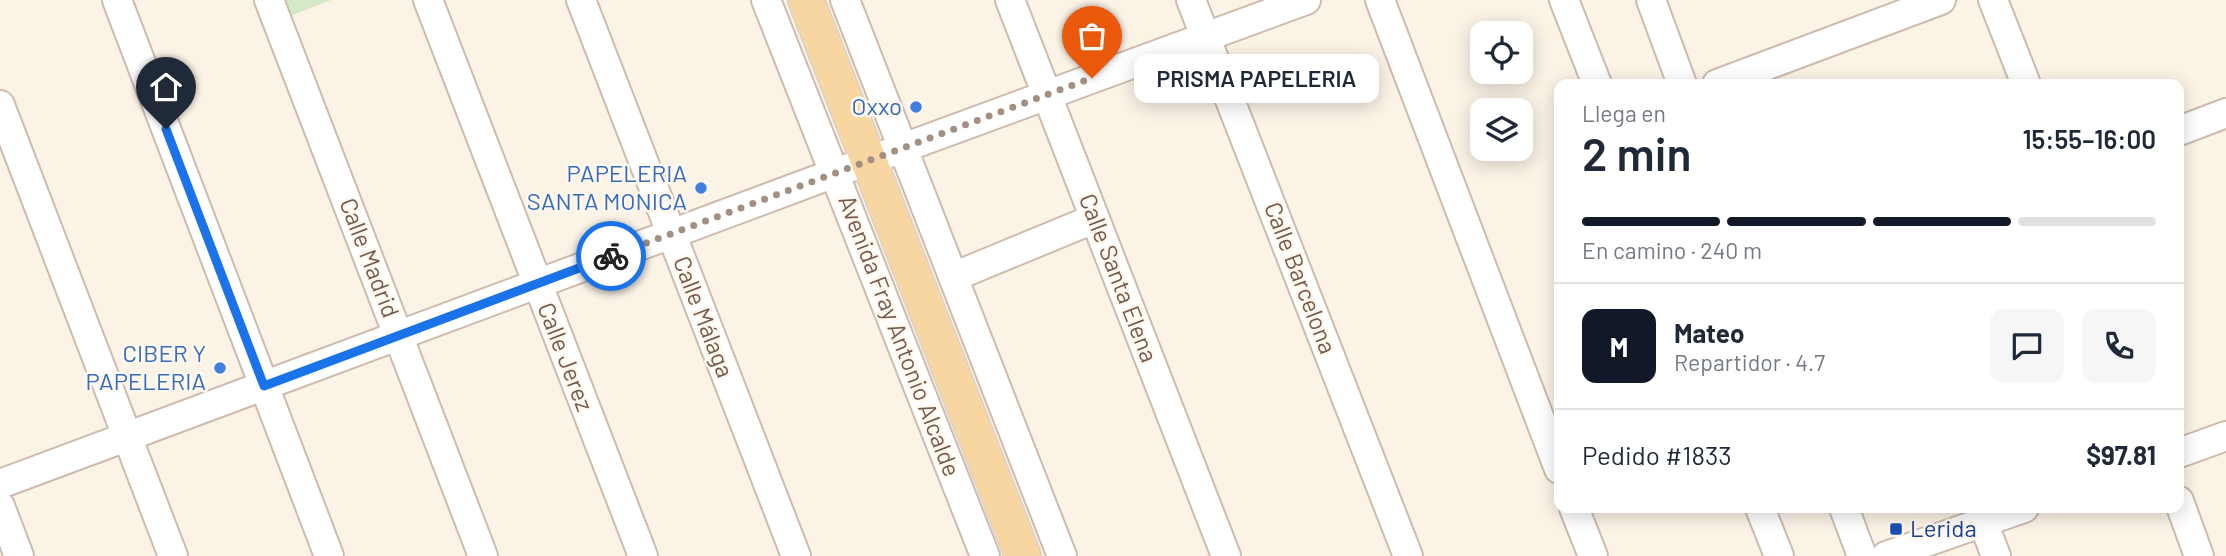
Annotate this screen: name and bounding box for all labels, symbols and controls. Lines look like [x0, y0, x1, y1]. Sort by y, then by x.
pin [1062, 6, 1122, 78]
icon: bag [1073, 17, 1111, 55]
map controls [1470, 21, 1533, 161]
button: locate [1470, 21, 1533, 84]
callout: PRISMA PAPELERIA [1134, 54, 1379, 102]
pin [136, 57, 196, 129]
text: PRISMA PAPELERIA [1156, 64, 1357, 92]
icon: home [147, 68, 185, 106]
place label: Oxxo [852, 91, 902, 120]
button: layers [1470, 98, 1533, 161]
marker: Oxxo [908, 99, 924, 115]
text: Llega en [1582, 99, 1666, 127]
text: 15:55–16:00 [2022, 123, 2156, 154]
text: 2 min [1582, 125, 1691, 180]
place label: PAPELERIA SANTA MONICA [527, 158, 687, 215]
marker: PAPELERIA SANTA MONICA [693, 180, 709, 196]
street label: Calle Santa Elena [1074, 189, 1165, 366]
street label: Avenida Fray Antonio Alcalde [833, 191, 968, 480]
street label: Calle Madrid [334, 194, 406, 321]
street label: Calle Barcelona [1259, 198, 1344, 357]
courier [576, 221, 646, 291]
text: En camino · 240 m [1582, 236, 1762, 264]
icon: bike [592, 237, 630, 275]
street label: Calle Málaga [668, 252, 741, 381]
street label: Calle Jerez [532, 298, 600, 415]
button: chat [1990, 309, 2064, 383]
button: phone [2082, 309, 2156, 383]
text: Mateo [1674, 317, 1744, 348]
text: M [1610, 331, 1628, 362]
place label: CIBER Y PAPELERIA [85, 338, 206, 395]
text: Repartidor · 4.7 [1674, 348, 1825, 376]
marker: CIBER Y PAPELERIA [212, 360, 228, 376]
text: Pedido #1833 [1582, 439, 1732, 470]
text: $97.81 [2086, 439, 2156, 470]
place label: Lerida [1910, 513, 1977, 542]
marker: Lerida [1888, 521, 1904, 537]

